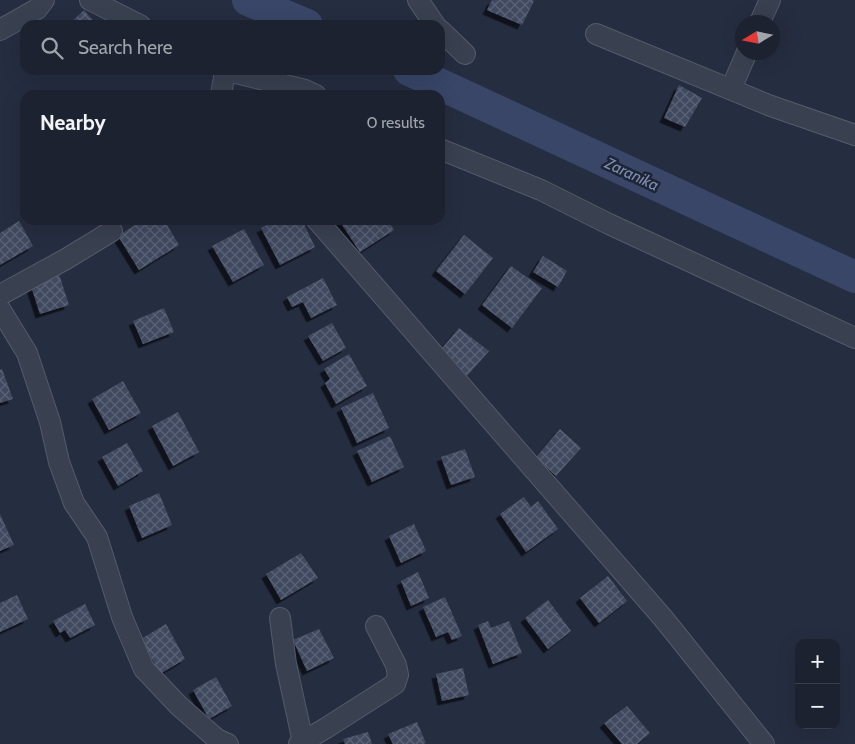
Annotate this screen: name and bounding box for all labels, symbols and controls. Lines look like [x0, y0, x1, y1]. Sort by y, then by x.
north arrow [735, 15, 780, 60]
search box [20, 20, 445, 75]
icon: search [38, 34, 66, 62]
text: Search here [78, 36, 172, 59]
text: Nearby [40, 110, 106, 135]
text: 0 results [366, 113, 425, 132]
water label: Zaranika [601, 153, 662, 195]
map controls [795, 639, 840, 729]
button: + [795, 639, 840, 684]
button: − [795, 684, 840, 729]

